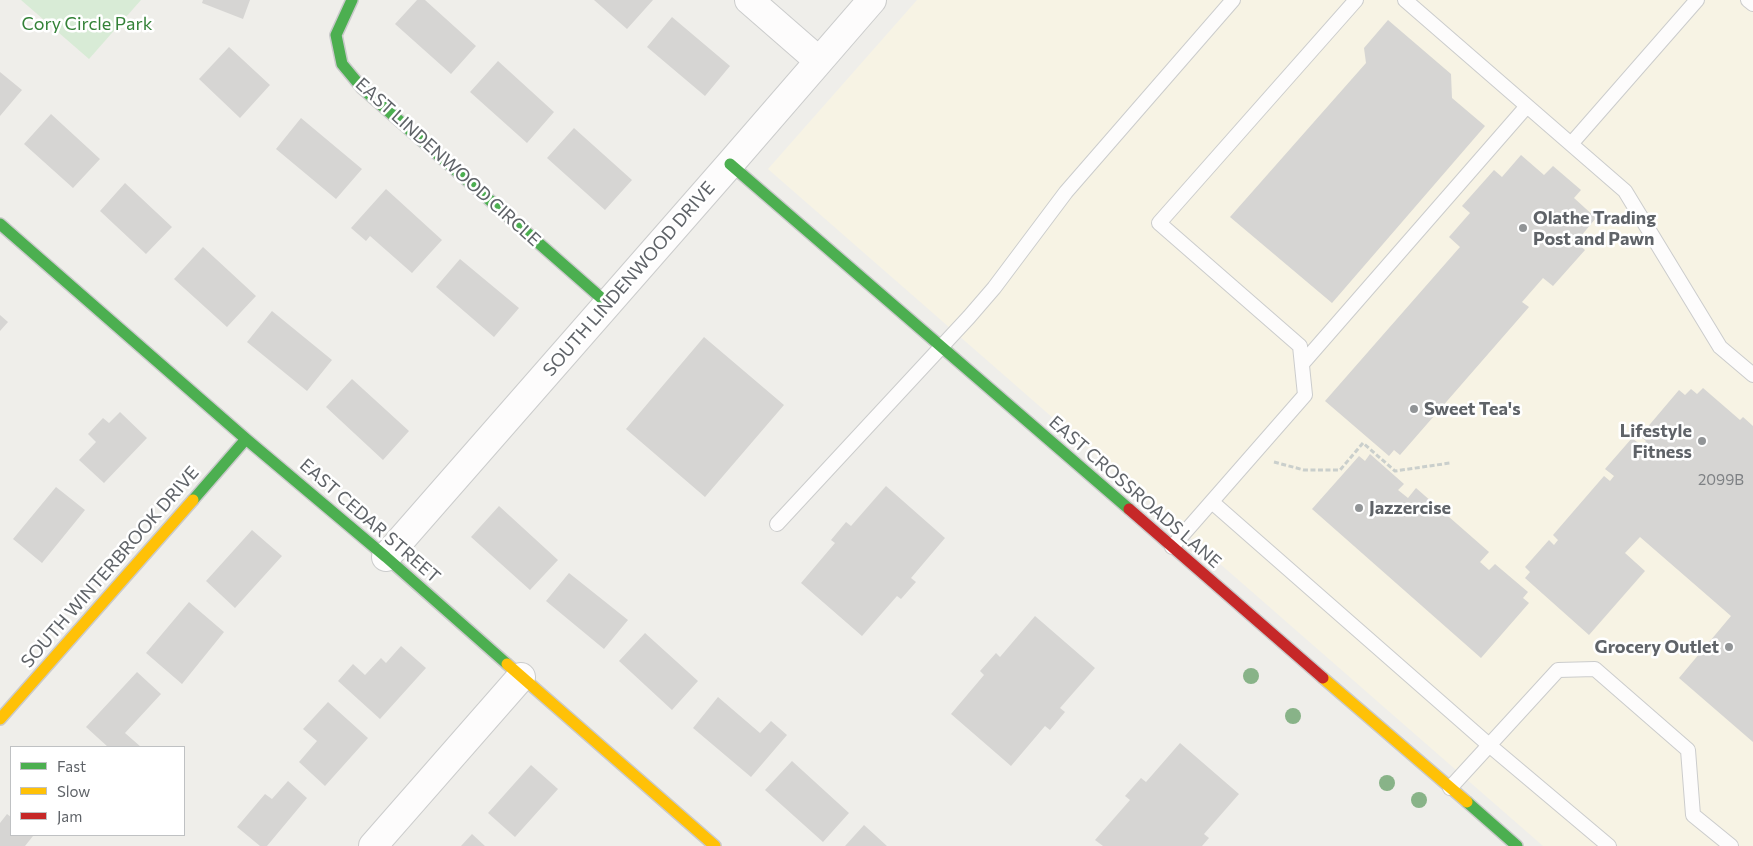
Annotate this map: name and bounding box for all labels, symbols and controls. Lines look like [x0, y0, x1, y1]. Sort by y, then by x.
park label: Cory Circle Park [22, 13, 152, 35]
street label: EAST LINDENWOOD CIRCLE [351, 73, 545, 251]
street label: SOUTH LINDENWOOD DRIVE [539, 177, 719, 381]
place label: Olathe Trading Post and Pawn [1533, 207, 1656, 250]
marker: Olathe Trading Post and Pawn [1517, 222, 1529, 234]
place label: Sweet Tea's [1424, 398, 1521, 420]
marker: Sweet Tea's [1408, 403, 1420, 415]
street label: EAST CROSSROADS LANE [1045, 411, 1225, 573]
place label: Lifestyle Fitness [1620, 420, 1692, 462]
marker: Lifestyle Fitness [1696, 435, 1708, 447]
street label: EAST CEDAR STREET [295, 454, 445, 588]
street label: SOUTH WINTERBROOK DRIVE [17, 462, 203, 672]
house number: 2099B [1698, 471, 1744, 489]
place label: Jazzercise [1369, 497, 1451, 519]
marker: Jazzercise [1353, 502, 1365, 514]
place label: Grocery Outlet [1595, 636, 1719, 658]
marker: Grocery Outlet [1723, 641, 1735, 653]
legend [10, 746, 185, 836]
text: Fast [57, 757, 86, 775]
text: Slow [57, 782, 90, 800]
text: Jam [57, 807, 82, 825]

